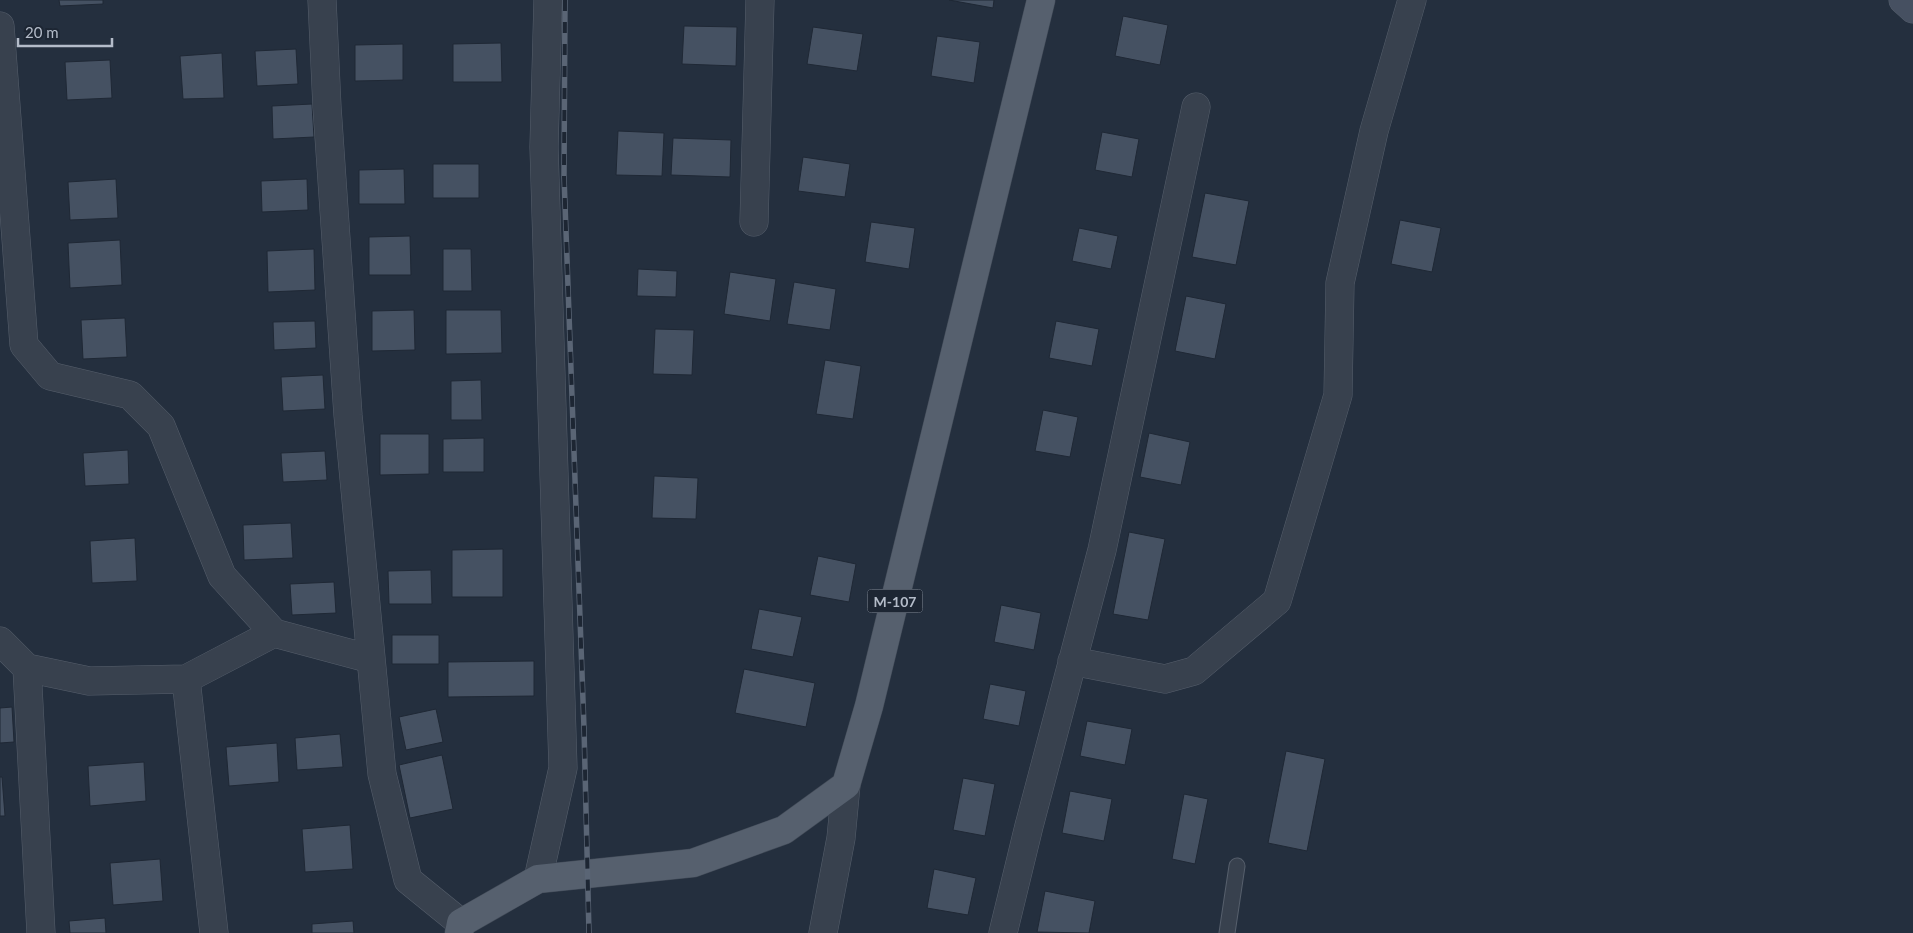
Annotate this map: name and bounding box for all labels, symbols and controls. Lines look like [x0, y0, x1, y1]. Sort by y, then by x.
scale bar [18, 15, 111, 47]
text: 20 m [25, 23, 59, 41]
road number: М-107 [868, 590, 922, 612]

